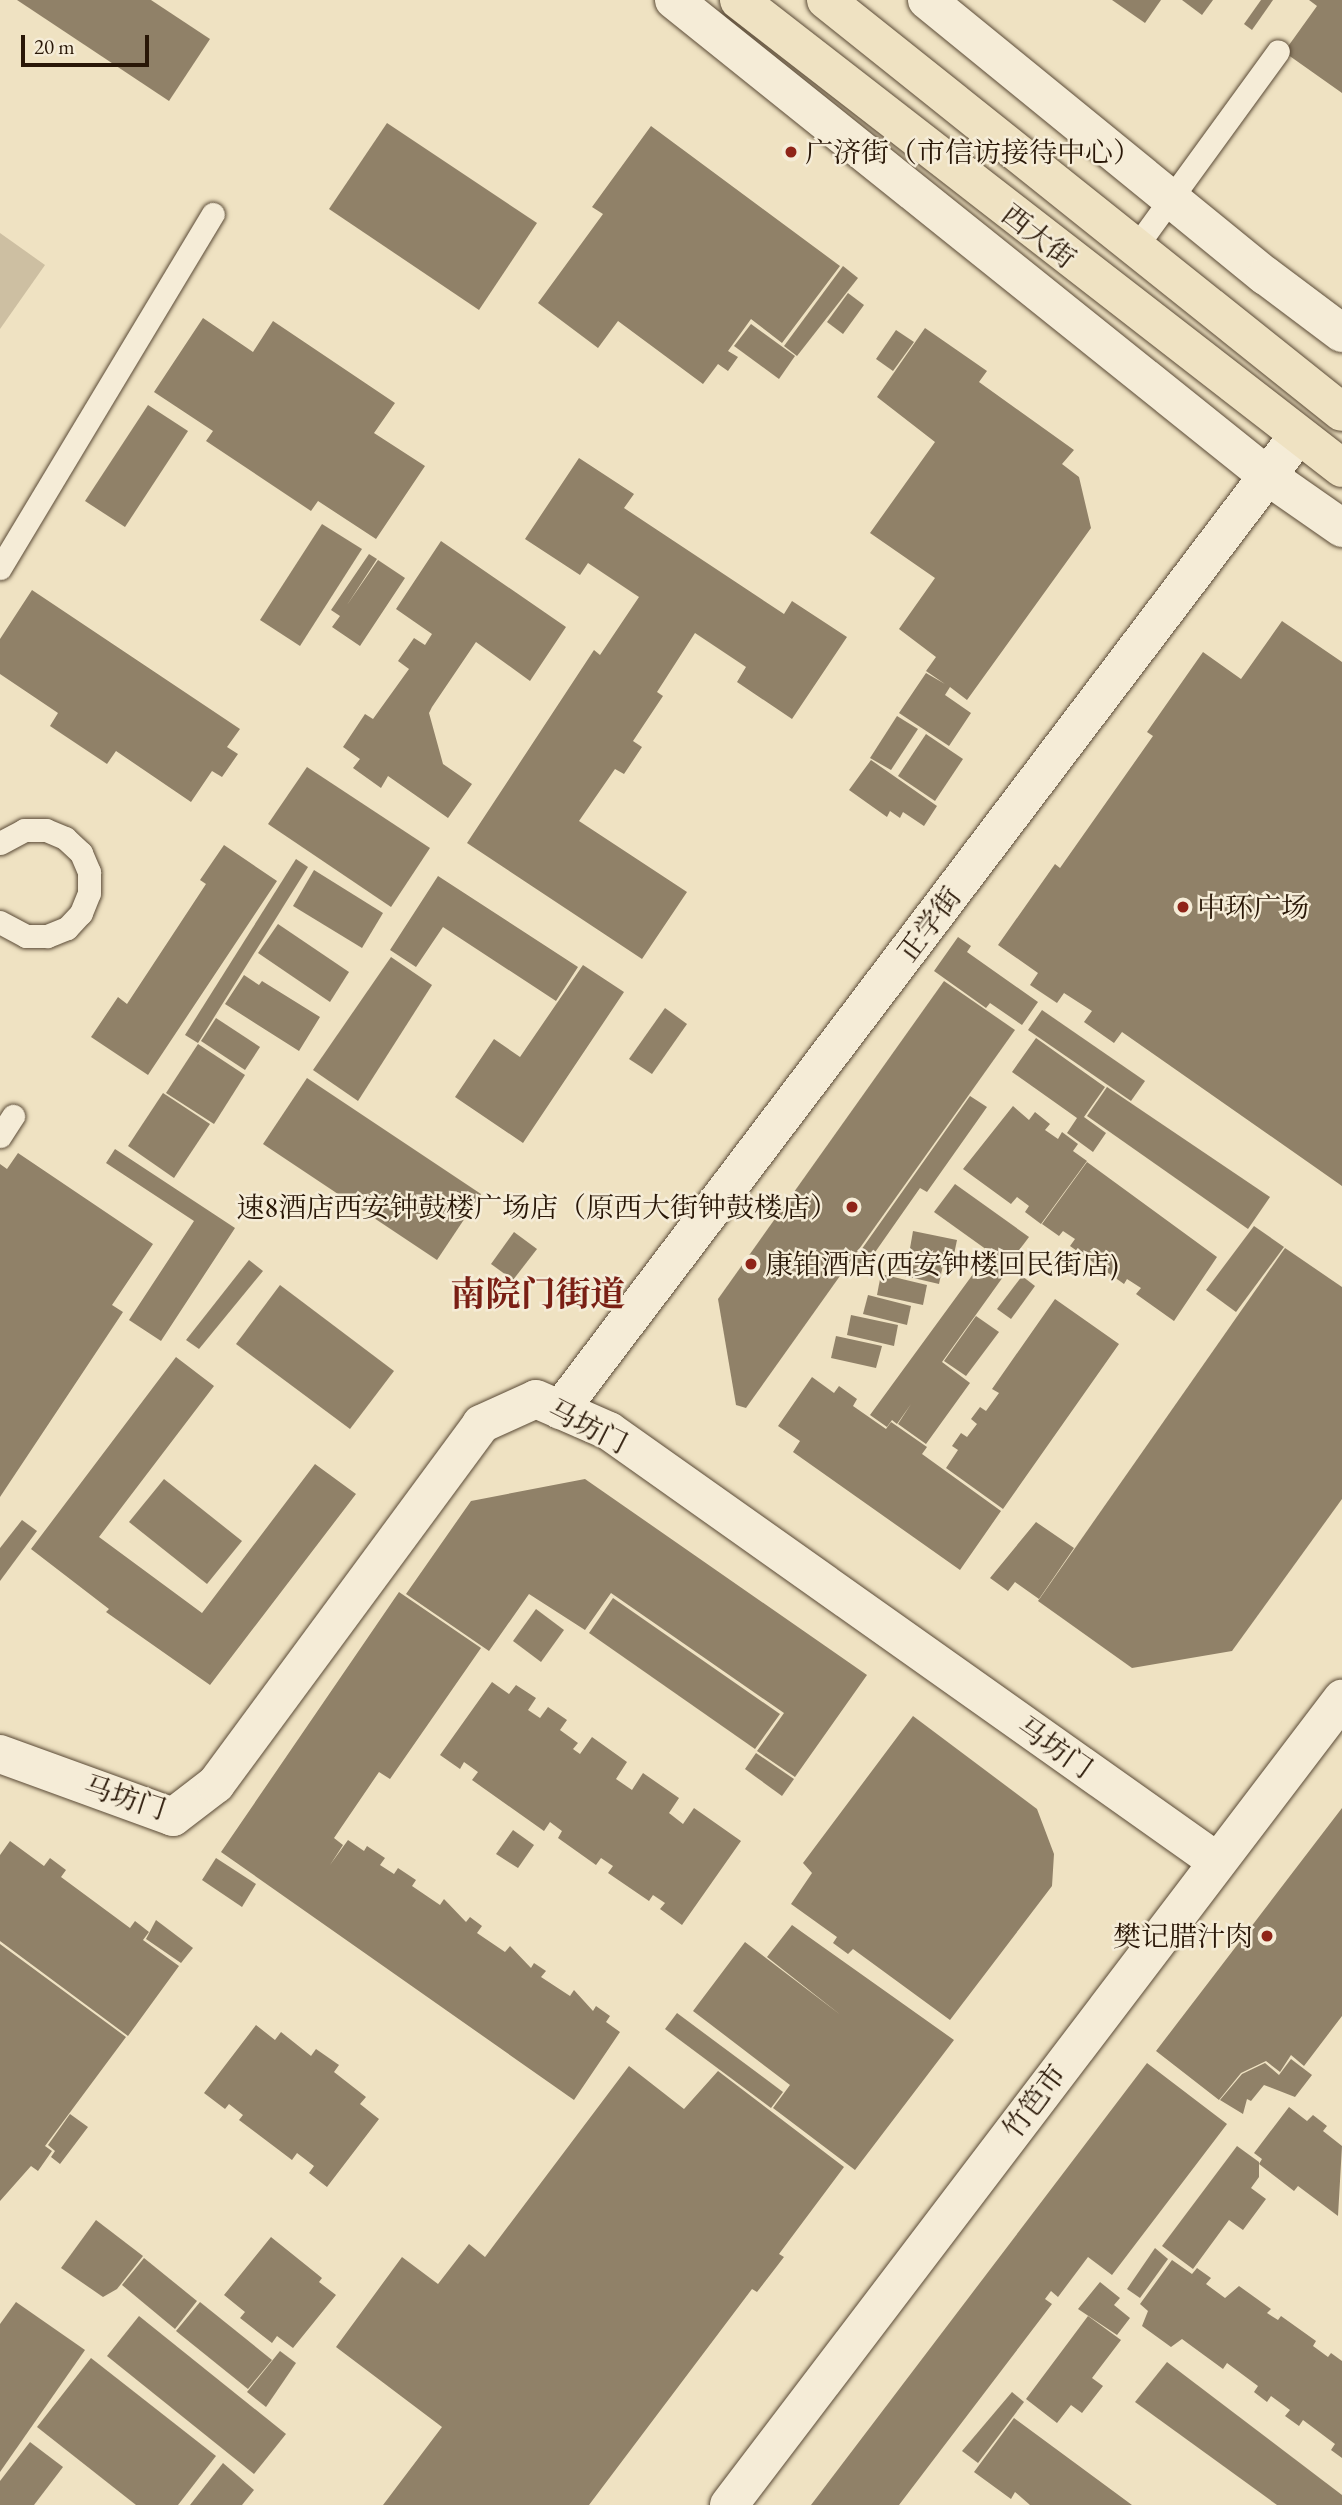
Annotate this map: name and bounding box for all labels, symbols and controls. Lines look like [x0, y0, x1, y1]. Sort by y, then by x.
scale bar [24, 21, 152, 65]
text: 20 m [34, 33, 75, 60]
place label: 广济街（市信访接待中心） [805, 135, 1141, 169]
marker: 广济街（市信访接待中心） [783, 144, 799, 160]
street label: 西大街 [996, 197, 1082, 275]
street label: 正学街 [890, 880, 968, 968]
place label: 中环广场 [1197, 890, 1309, 924]
marker: 中环广场 [1175, 899, 1191, 915]
place label: 速8酒店西安钟鼓楼广场店（原西大街钟鼓楼店） [237, 1190, 838, 1224]
marker: 速8酒店西安钟鼓楼广场店（原西大街钟鼓楼店） [844, 1199, 860, 1215]
place label: 康铂酒店(西安钟楼回民街店) [765, 1247, 1119, 1281]
marker: 康铂酒店(西安钟楼回民街店) [743, 1256, 759, 1272]
district label: 南院门街道 [451, 1273, 625, 1315]
street label: 马坊门 [543, 1392, 633, 1460]
street label: 马坊门 [1011, 1709, 1099, 1785]
street label: 马坊门 [80, 1768, 170, 1826]
place label: 樊记腊汁肉 [1113, 1919, 1253, 1953]
marker: 樊记腊汁肉 [1259, 1928, 1275, 1944]
street label: 竹笆市 [995, 2057, 1073, 2145]

